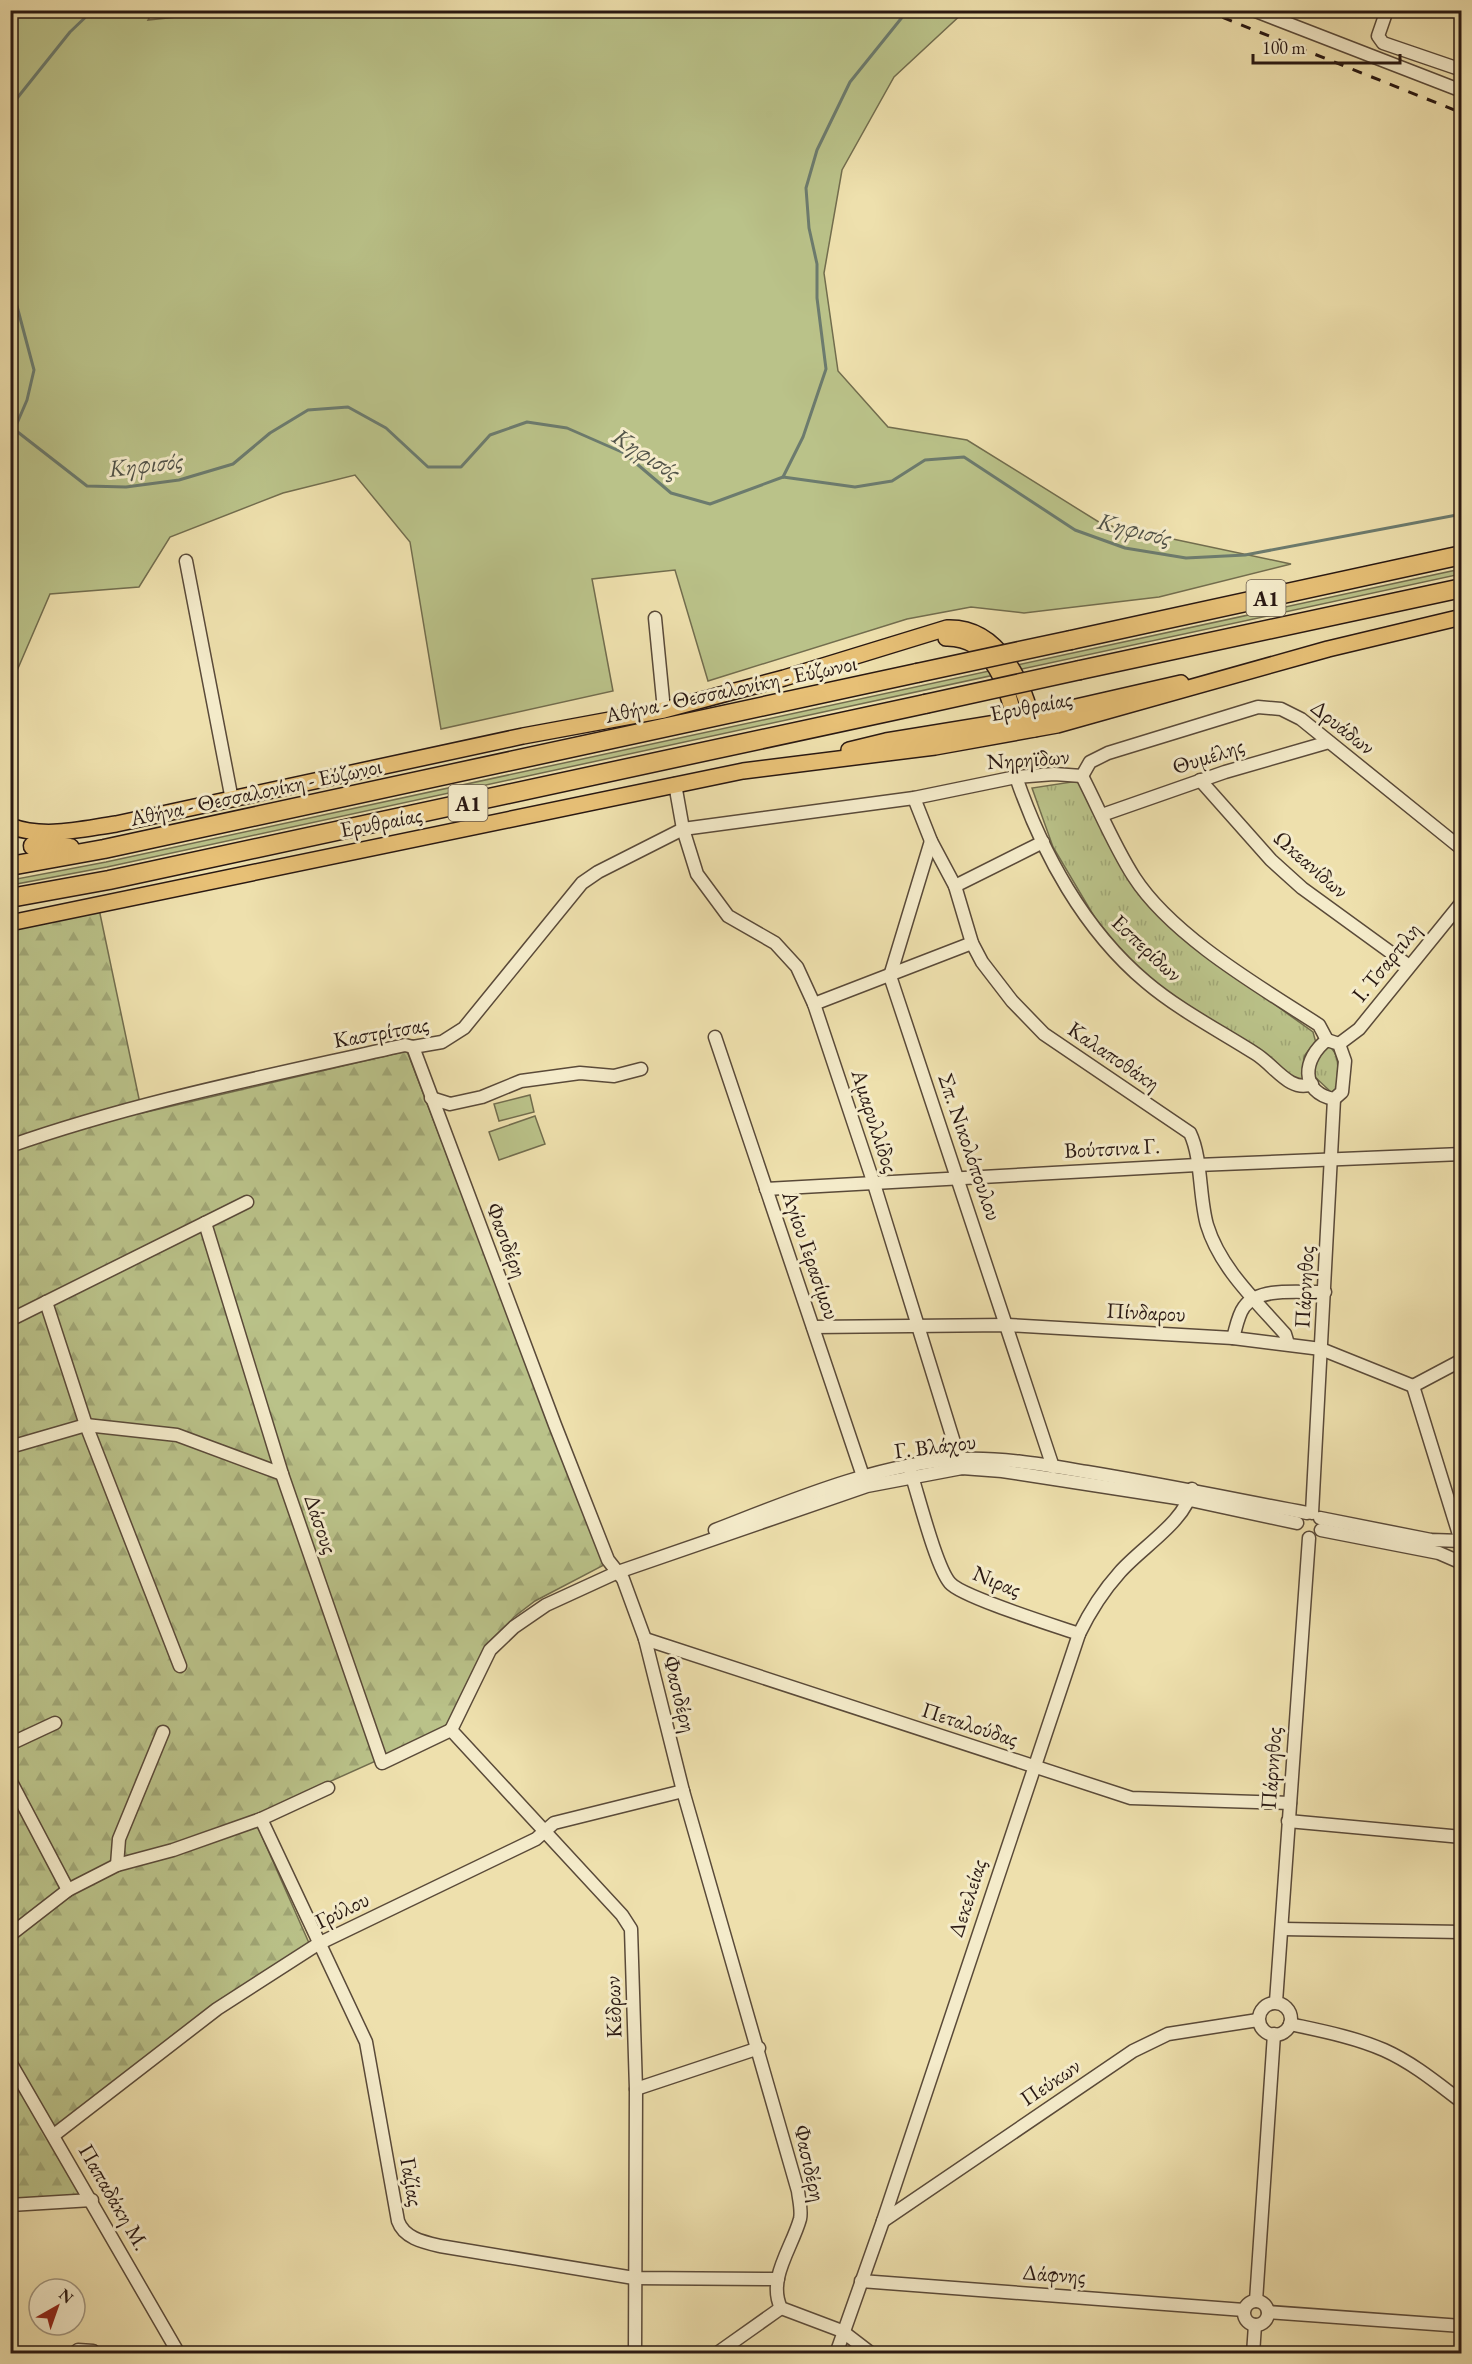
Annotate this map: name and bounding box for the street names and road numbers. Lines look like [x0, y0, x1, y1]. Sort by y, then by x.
road number: Α1 [1246, 580, 1286, 616]
street label: Αθήνα - Θεσσαλονίκη - Εύζωνοι [601, 648, 860, 730]
street label: Ερυθραίας [988, 684, 1074, 728]
street label: Δρυάδων [1305, 693, 1381, 761]
street label: Θυμέλης [1168, 731, 1248, 781]
street label: Νηρηϊδων [986, 742, 1070, 776]
street label: Αθήνα - Θεσσαλονίκη - Εύζωνοι [126, 751, 385, 833]
road number: Α1 [448, 785, 488, 821]
street label: Ερυθραίας [338, 800, 424, 844]
street label: Ωκεανίδων [1267, 823, 1355, 905]
street label: Εσπερίδων [1105, 908, 1189, 988]
street label: Ι. Τσαρτιλη [1345, 916, 1427, 1008]
street label: Καστρίτσας [331, 1009, 431, 1055]
street label: Καλαποθάκη [1062, 1015, 1166, 1097]
street label: Αμαρυλλίδος [844, 1065, 905, 1177]
street label: Σπ. Νικολόπουλου [931, 1070, 1009, 1224]
street label: Βούτσινα Γ. [1063, 1131, 1161, 1165]
street label: Αγίου Γερασίμου [775, 1186, 847, 1323]
street label: Φασιδέρη [479, 1198, 535, 1282]
street label: Πάρνηθος [1287, 1245, 1321, 1329]
street label: Πίνδαρου [1106, 1295, 1186, 1329]
street label: Γ. Βλάχου [893, 1427, 977, 1465]
street label: Δάσους [297, 1490, 345, 1558]
street label: Νιρας [969, 1558, 1025, 1604]
street label: Φασιδέρη [656, 1653, 704, 1735]
street label: Πεταλούδας [918, 1695, 1022, 1753]
street label: Πάρνηθος [1254, 1726, 1288, 1810]
street label: Δεκελείας [941, 1855, 993, 1941]
street label: Γρύλου [310, 1885, 374, 1935]
street label: Κέδρων [597, 1975, 629, 2039]
street label: Πεύκων [1014, 2051, 1086, 2113]
street label: Φασιδέρη [787, 2122, 833, 2204]
street label: Παπαδάκη Μ. [72, 2138, 156, 2256]
street label: Γαζίας [393, 2155, 431, 2209]
street label: Δάφνης [1021, 2257, 1087, 2291]

